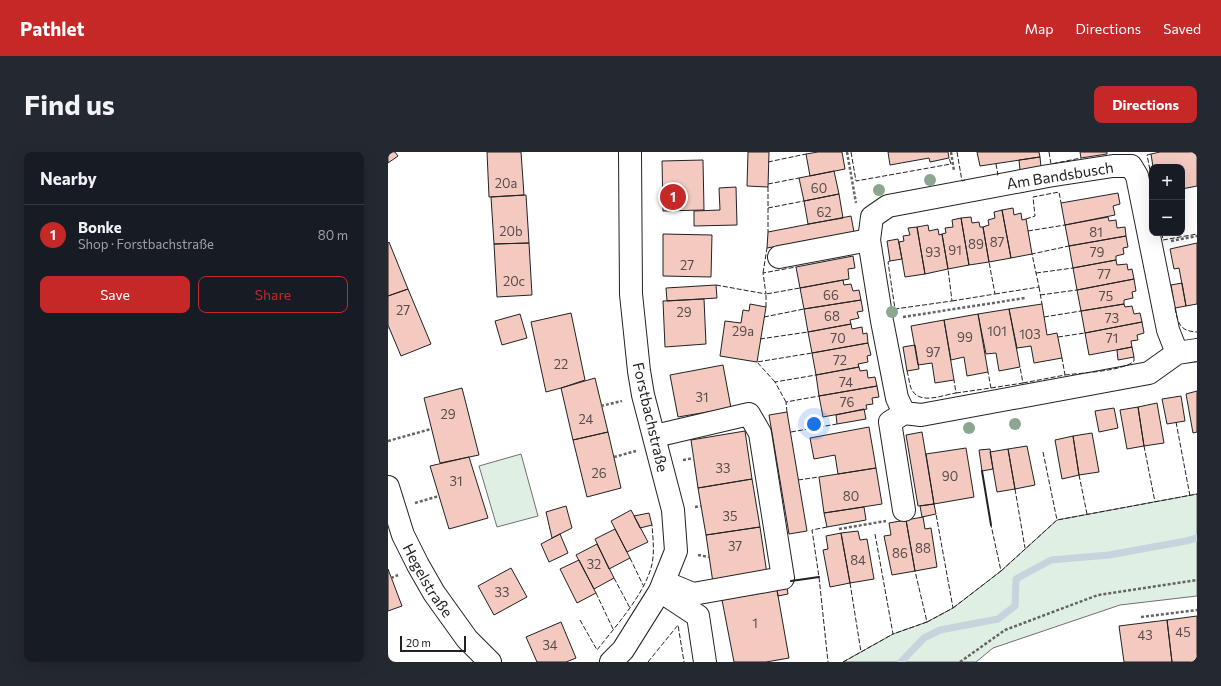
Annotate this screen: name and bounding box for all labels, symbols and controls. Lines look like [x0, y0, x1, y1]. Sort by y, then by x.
text: Pathlet [20, 17, 85, 40]
text: Map [1025, 20, 1054, 37]
text: Directions [1076, 20, 1141, 37]
text: Saved [1163, 20, 1201, 37]
button: Directions [1094, 86, 1197, 123]
text: Find us [24, 87, 115, 121]
street label: Am Bandsbusch [1005, 158, 1115, 192]
map controls [1149, 164, 1185, 236]
button: + [1149, 164, 1185, 200]
text: Nearby [40, 168, 97, 189]
house number: 20a [495, 175, 517, 191]
house number: 60 [811, 180, 827, 196]
pin: 1 [660, 182, 686, 212]
button: − [1149, 200, 1185, 236]
house number: 62 [816, 204, 832, 220]
text: Bonke [78, 218, 122, 236]
house number: 20b [499, 223, 523, 239]
house number: 81 [1089, 224, 1103, 240]
text: 1 [50, 227, 56, 243]
text: 80 m [318, 227, 348, 243]
house number: 87 [990, 234, 1004, 250]
text: Shop · Forstbachstraße [78, 236, 214, 252]
house number: 89 [968, 236, 984, 252]
house number: 91 [948, 242, 962, 258]
house number: 93 [925, 244, 941, 260]
house number: 79 [1090, 244, 1104, 260]
house number: 27 [680, 257, 694, 273]
house number: 77 [1097, 266, 1111, 282]
house number: 20c [503, 273, 525, 289]
button: Save [40, 276, 190, 313]
button: Share [198, 276, 348, 313]
house number: 66 [823, 287, 839, 303]
house number: 75 [1099, 288, 1113, 304]
house number: 27 [396, 302, 410, 318]
house number: 29 [676, 304, 692, 320]
house number: 68 [824, 308, 840, 324]
house number: 73 [1105, 310, 1119, 326]
house number: 29a [732, 323, 754, 339]
house number: 101 [987, 323, 1007, 339]
house number: 103 [1019, 326, 1041, 342]
house number: 99 [957, 329, 973, 345]
house number: 70 [830, 330, 846, 346]
house number: 71 [1106, 330, 1118, 346]
house number: 97 [926, 344, 940, 360]
house number: 72 [833, 352, 847, 368]
house number: 22 [554, 356, 568, 372]
street label: Forstbachstraße [630, 360, 672, 474]
house number: 74 [839, 374, 853, 390]
house number: 31 [696, 389, 708, 405]
house number: 76 [840, 394, 854, 410]
house number: 29 [440, 406, 456, 422]
house number: 24 [579, 411, 594, 427]
your location [804, 414, 824, 434]
house number: 33 [716, 460, 730, 476]
house number: 26 [591, 465, 607, 481]
house number: 90 [942, 468, 958, 484]
house number: 31 [450, 473, 462, 489]
house number: 80 [843, 488, 859, 504]
house number: 35 [723, 508, 737, 524]
house number: 37 [728, 538, 742, 554]
street label: Hegelstraße [400, 540, 457, 620]
house number: 88 [915, 540, 931, 556]
house number: 86 [892, 545, 908, 561]
house number: 84 [850, 552, 866, 568]
house number: 32 [587, 556, 601, 572]
house number: 33 [495, 584, 509, 600]
house number: 1 [752, 615, 758, 631]
house number: 45 [1175, 624, 1191, 640]
house number: 43 [1137, 627, 1153, 643]
scale bar [400, 634, 466, 653]
text: 20 m [406, 636, 431, 649]
house number: 34 [542, 637, 558, 653]

